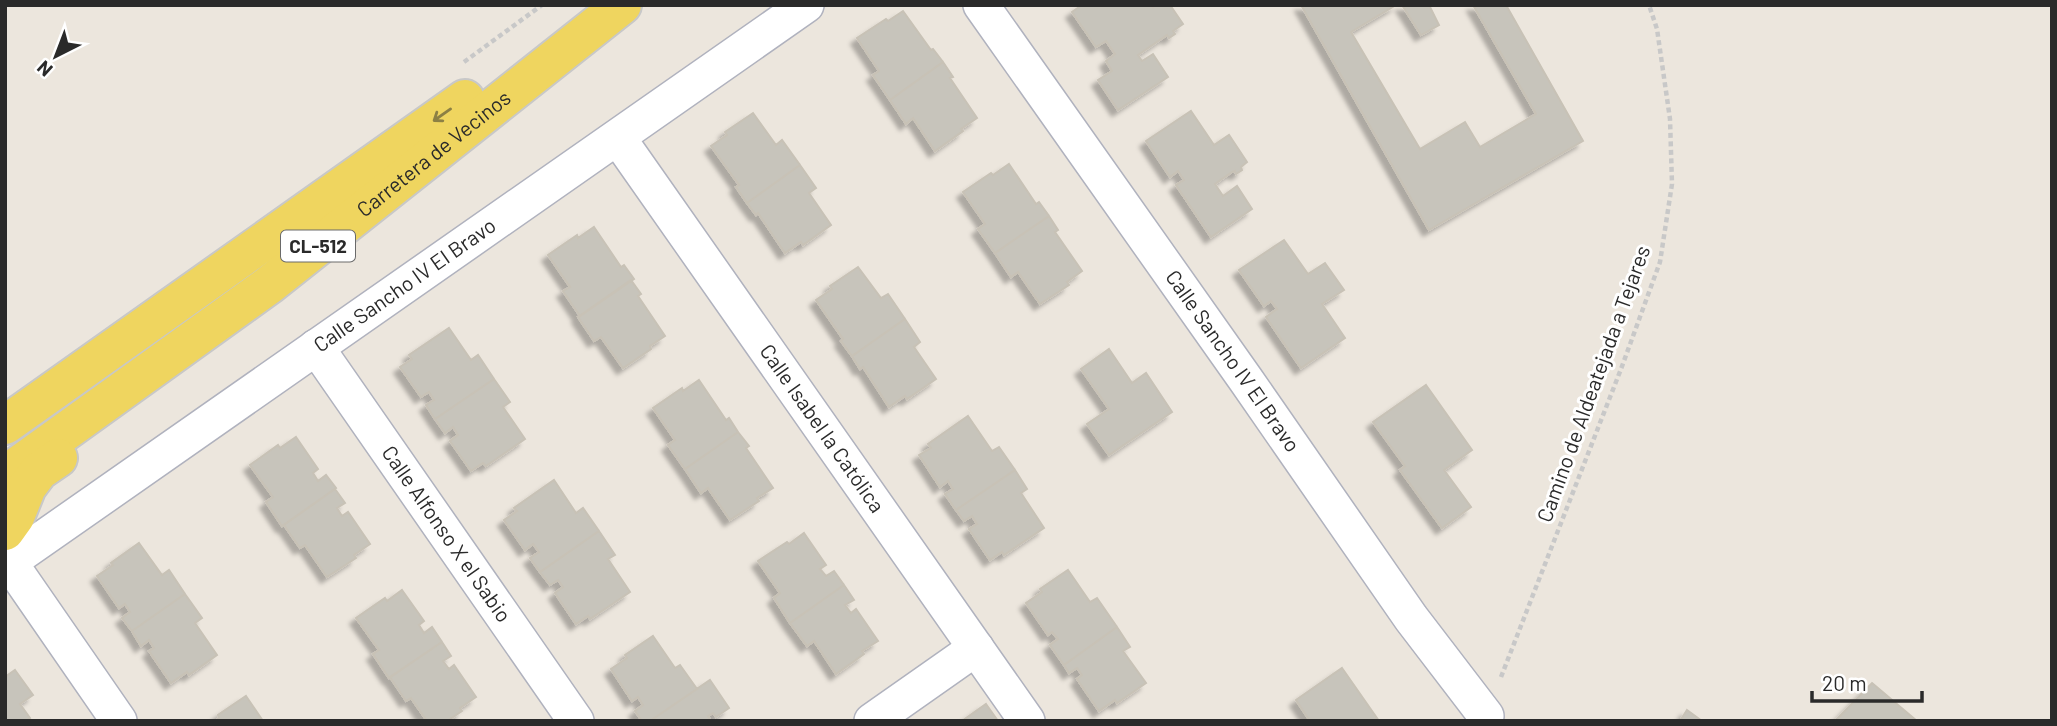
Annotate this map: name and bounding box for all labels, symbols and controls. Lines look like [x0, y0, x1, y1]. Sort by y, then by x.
north arrow [21, 21, 91, 91]
text: N [32, 56, 57, 82]
street label: Carretera de Vecinos [351, 84, 515, 221]
one-way arrow [433, 108, 452, 122]
street label: Calle Sancho IV El Bravo [308, 212, 500, 356]
road number: CL-512 [281, 230, 355, 262]
street label: Camino de Aldeatejada a Tejares [1531, 242, 1654, 525]
street label: Calle Sancho IV El Bravo [1161, 265, 1306, 456]
street label: Calle Isabel la Católica [755, 339, 891, 517]
street label: Calle Alfonso X el Sabio [377, 440, 517, 626]
scale bar [1812, 660, 1922, 704]
text: 20 m [1822, 670, 1867, 695]

